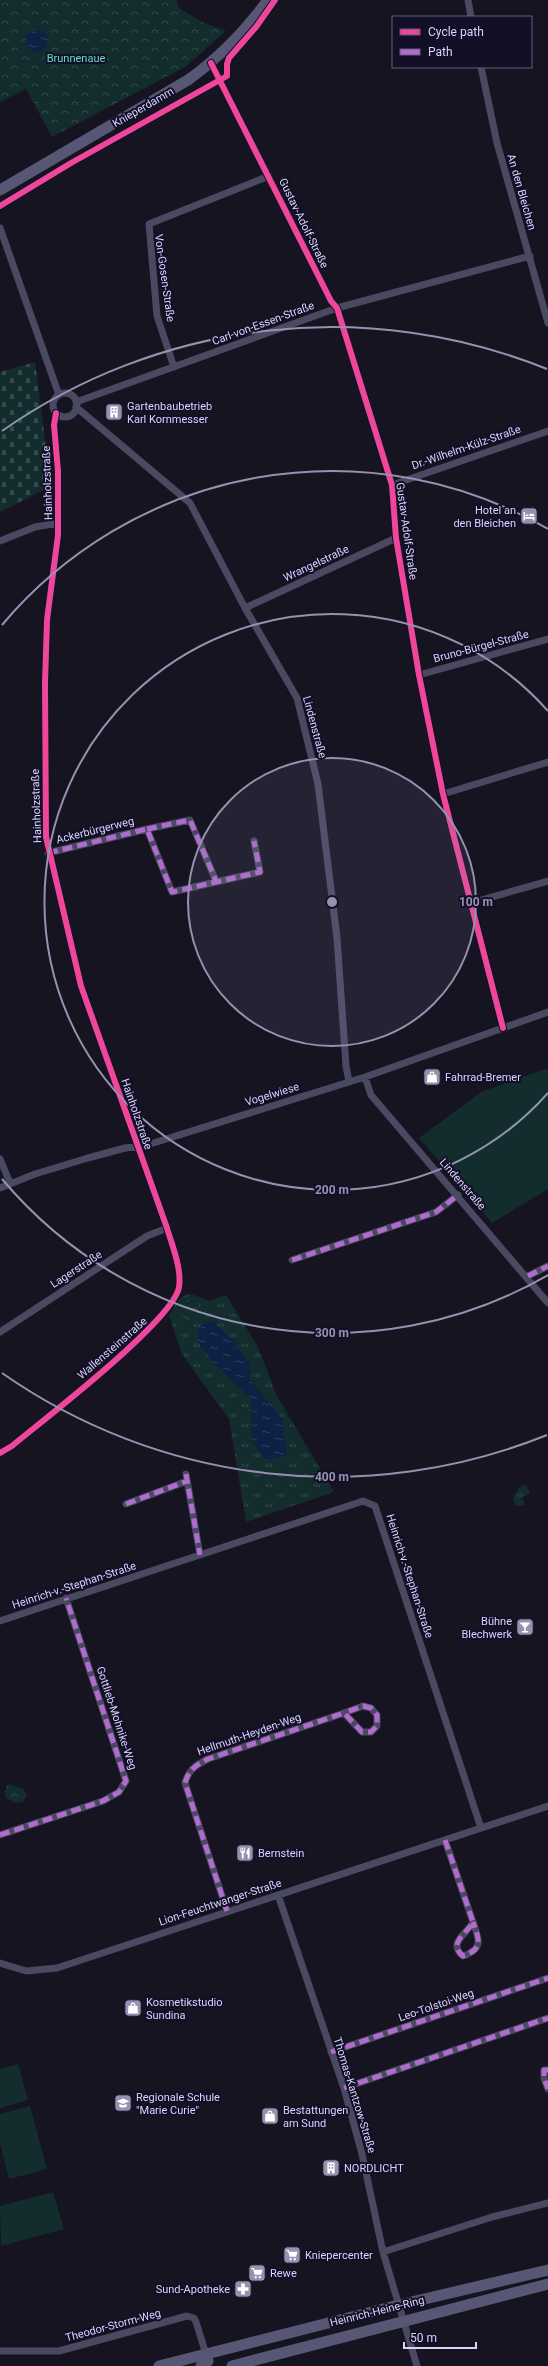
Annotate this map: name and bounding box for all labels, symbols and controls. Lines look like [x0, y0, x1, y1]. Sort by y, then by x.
legend [392, 16, 532, 68]
text: Cycle path [428, 25, 484, 39]
text: Path [428, 45, 453, 59]
park label: Brunnenaue [47, 52, 105, 65]
street label: Knieperdamm [110, 85, 176, 130]
street label: An den Bleichen [504, 153, 539, 232]
street label: Gustav-Adolf-Straße [276, 176, 331, 270]
street label: Von-Gosen-Straße [152, 233, 177, 323]
street label: Carl-von-Essen-Straße [210, 299, 316, 348]
place label: Gartenbaubetrieb Karl Kornmesser [127, 400, 212, 426]
building icon: Gartenbaubetrieb Karl Kornmesser [104, 402, 124, 422]
street label: Dr.-Wilhelm-Külz-Straße [410, 423, 523, 472]
street label: Hainholzstraße [40, 446, 55, 520]
street label: Gustav-Adolf-Straße [393, 481, 420, 581]
place label: Hotel an den Bleichen [453, 504, 516, 530]
hotel icon: Hotel an den Bleichen [519, 506, 539, 526]
street label: Wrangelstraße [281, 542, 351, 584]
street label: Bruno-Bürgel-Straße [432, 627, 530, 665]
street label: Lindenstraße [300, 695, 329, 760]
street label: Hainholzstraße [29, 769, 44, 843]
street label: Ackerbürgerweg [55, 815, 135, 846]
centre of rings [325, 895, 339, 909]
text: 100 m [459, 895, 493, 909]
shop icon: Fahrrad-Bremer [422, 1067, 442, 1087]
place label: Fahrrad-Bremer [445, 1071, 521, 1084]
street label: Hainholzstraße [118, 1077, 155, 1152]
street label: Vogelwiese [243, 1080, 301, 1109]
street label: Lindenstraße [437, 1156, 489, 1213]
text: 200 m [315, 1183, 349, 1197]
street label: Lagerstraße [48, 1248, 105, 1291]
street label: Wallensteinstraße [75, 1315, 150, 1382]
text: 300 m [315, 1326, 349, 1340]
text: 400 m [315, 1470, 349, 1484]
street label: Heinrich-v.-Stephan-Straße [383, 1512, 436, 1640]
street label: Heinrich-v.-Stephan-Straße [10, 1559, 138, 1612]
place label: Bühne Blechwerk [461, 1615, 512, 1641]
bar icon: Bühne Blechwerk [515, 1617, 535, 1637]
street label: Gottlieb-Mohnike-Weg [94, 1665, 139, 1772]
street label: Hellmuth-Heyden-Weg [196, 1711, 303, 1758]
restaurant icon: Bernstein [235, 1843, 255, 1863]
place label: Bernstein [258, 1847, 304, 1860]
street label: Lion-Feuchtwanger-Straße [157, 1876, 283, 1928]
street label: Leo-Tolstoi-Weg [397, 1986, 476, 2024]
place label: Kosmetikstudio Sundina [146, 1996, 223, 2022]
shop icon: Kosmetikstudio Sundina [123, 1998, 143, 2018]
street label: Thomas-Kantzow-Straße [331, 2036, 378, 2155]
place label: Regionale Schule "Marie Curie" [136, 2091, 220, 2117]
school or university icon: Regionale Schule "Marie Curie" [113, 2093, 133, 2113]
place label: Bestattungen am Sund [283, 2104, 348, 2130]
shop icon: Bestattungen am Sund [260, 2106, 280, 2126]
building icon: NORDLICHT [321, 2158, 341, 2178]
place label: NORDLICHT [344, 2162, 404, 2175]
supermarket icon: Kniepercenter [282, 2245, 302, 2265]
place label: Kniepercenter [305, 2249, 373, 2262]
supermarket icon: Rewe [247, 2263, 267, 2283]
place label: Rewe [270, 2267, 297, 2280]
pharmacy icon: Sund-Apotheke [233, 2279, 253, 2299]
place label: Sund-Apotheke [156, 2283, 230, 2296]
street label: Heinrich-Heine-Ring [329, 2293, 426, 2329]
street label: Theodor-Storm-Weg [64, 2306, 162, 2344]
scale bar [404, 2324, 476, 2350]
text: 50 m [410, 2331, 437, 2345]

